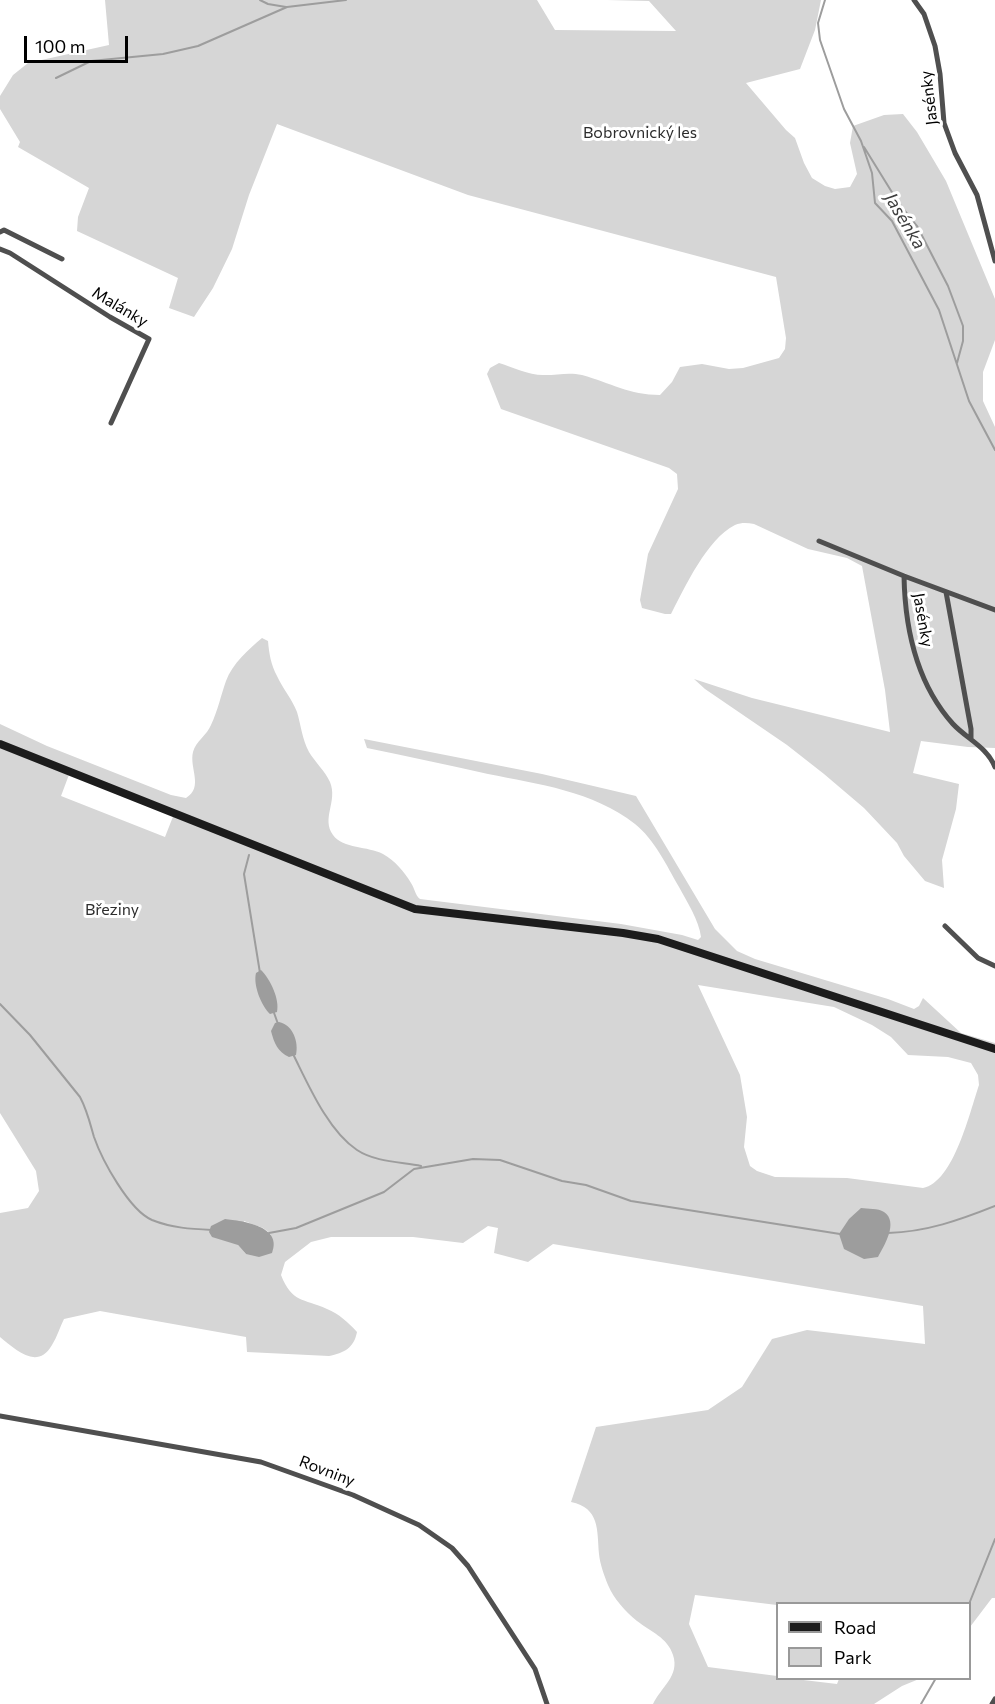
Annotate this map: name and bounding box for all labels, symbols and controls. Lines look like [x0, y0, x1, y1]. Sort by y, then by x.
scale bar [27, 24, 130, 62]
text: 100 m [35, 35, 85, 57]
street label: Jasénky [916, 70, 942, 126]
park label: Bobrovnický les [583, 123, 697, 143]
water label: Jasénka [880, 189, 930, 253]
street label: Malánky [88, 283, 152, 331]
street label: Jasénky [909, 591, 937, 649]
park label: Březiny [85, 900, 139, 920]
street label: Rovniny [296, 1452, 358, 1490]
legend [776, 1602, 971, 1680]
text: Road [834, 1616, 876, 1638]
text: Park [834, 1646, 872, 1668]

